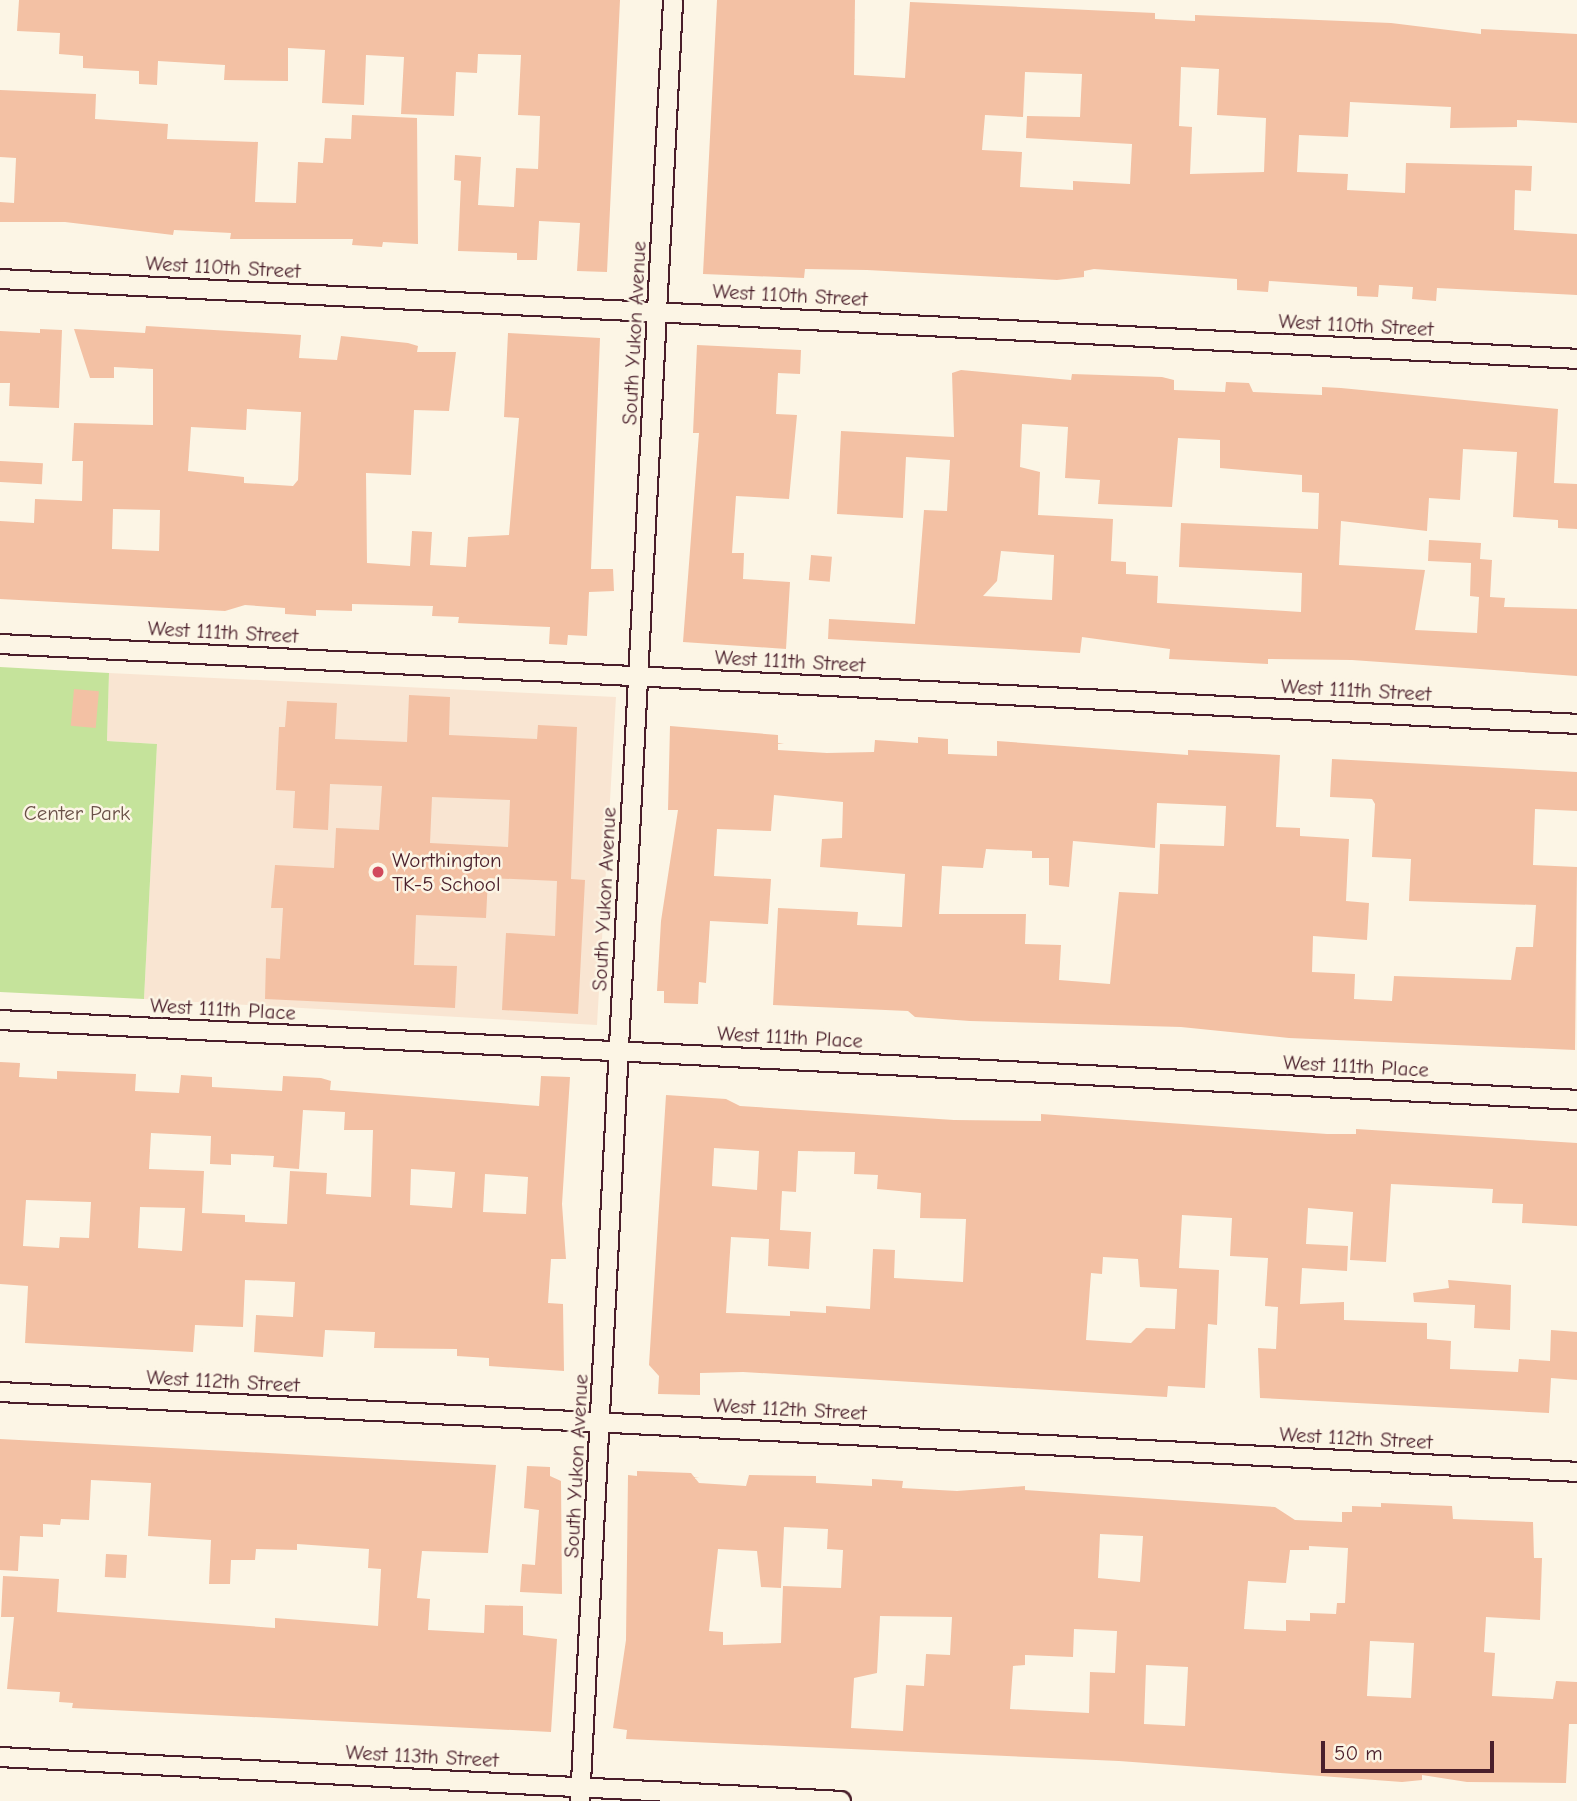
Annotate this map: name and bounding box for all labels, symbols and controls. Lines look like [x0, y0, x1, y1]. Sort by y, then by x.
street label: South Yukon Avenue [617, 240, 651, 426]
street label: West 110th Street [145, 250, 301, 284]
street label: West 110th Street [712, 278, 868, 312]
street label: West 110th Street [1278, 308, 1434, 342]
street label: West 111th Street [147, 615, 299, 649]
street label: West 111th Street [714, 644, 866, 678]
street label: West 111th Street [1280, 673, 1432, 707]
park label: Center Park [24, 800, 130, 826]
street label: South Yukon Avenue [587, 806, 621, 992]
place label: Worthington TK-5 School [392, 847, 502, 897]
marker: Worthington TK-5 School [370, 864, 386, 880]
street label: West 111th Place [149, 993, 297, 1025]
street label: West 111th Place [716, 1021, 864, 1053]
street label: West 111th Place [1282, 1050, 1430, 1082]
street label: West 112th Street [146, 1364, 300, 1398]
street label: South Yukon Avenue [559, 1373, 593, 1559]
street label: West 112th Street [713, 1392, 867, 1426]
street label: West 112th Street [1279, 1421, 1433, 1455]
scale bar [1325, 1728, 1498, 1772]
street label: West 113th Street [345, 1739, 499, 1773]
text: 50 m [1334, 1741, 1383, 1765]

